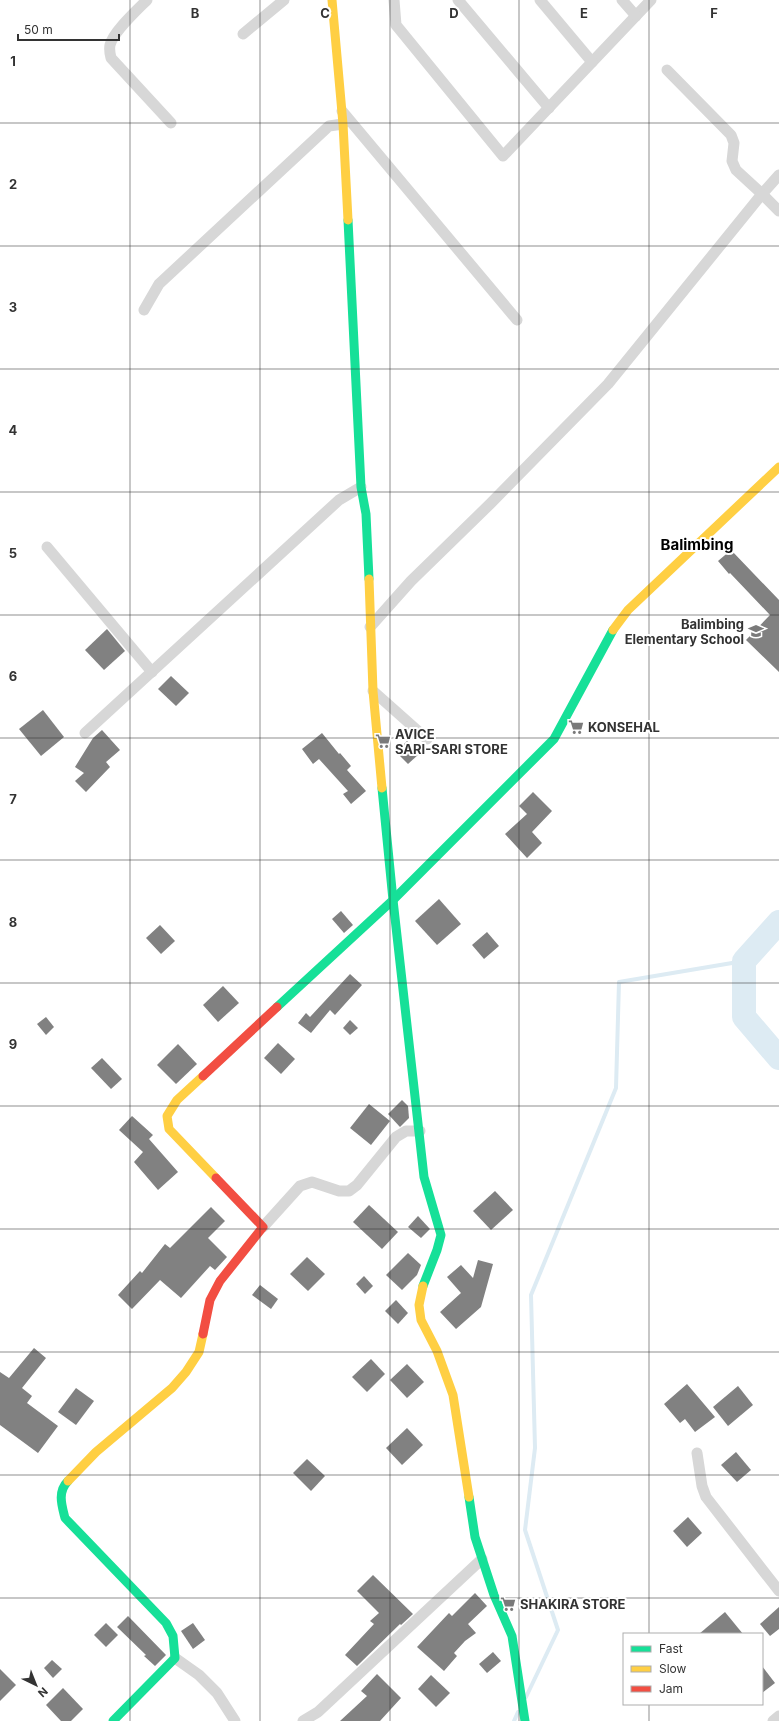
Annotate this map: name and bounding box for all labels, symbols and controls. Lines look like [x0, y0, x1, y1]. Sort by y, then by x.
text: B [191, 5, 200, 21]
text: C [320, 5, 330, 21]
text: D [449, 5, 459, 21]
text: E [580, 5, 588, 21]
text: F [710, 5, 718, 21]
scale bar [18, 16, 119, 42]
text: 50 m [24, 22, 53, 37]
text: 1 [10, 53, 16, 69]
text: 2 [9, 176, 17, 192]
text: 3 [9, 299, 17, 315]
text: 4 [9, 422, 18, 438]
district label: Balimbing [661, 535, 733, 554]
text: 5 [9, 545, 17, 561]
place label: Balimbing Elementary School [625, 616, 744, 647]
school or university icon: Balimbing Elementary School [747, 622, 765, 640]
text: 6 [9, 668, 17, 684]
supermarket icon: KONSEHAL [567, 718, 585, 736]
place label: KONSEHAL [588, 719, 660, 735]
place label: AVICE SARI-SARI STORE [395, 726, 508, 757]
supermarket icon: AVICE SARI-SARI STORE [374, 732, 392, 750]
text: 7 [9, 791, 17, 807]
text: 8 [9, 914, 17, 930]
text: 9 [9, 1036, 17, 1052]
supermarket icon: SHAKIRA STORE [499, 1595, 517, 1613]
place label: SHAKIRA STORE [520, 1596, 626, 1612]
legend [623, 1633, 763, 1705]
text: Fast [659, 1641, 683, 1656]
text: Slow [659, 1661, 687, 1676]
north arrow [16, 1665, 56, 1705]
text: Jam [659, 1681, 683, 1696]
text: N [35, 1684, 51, 1700]

